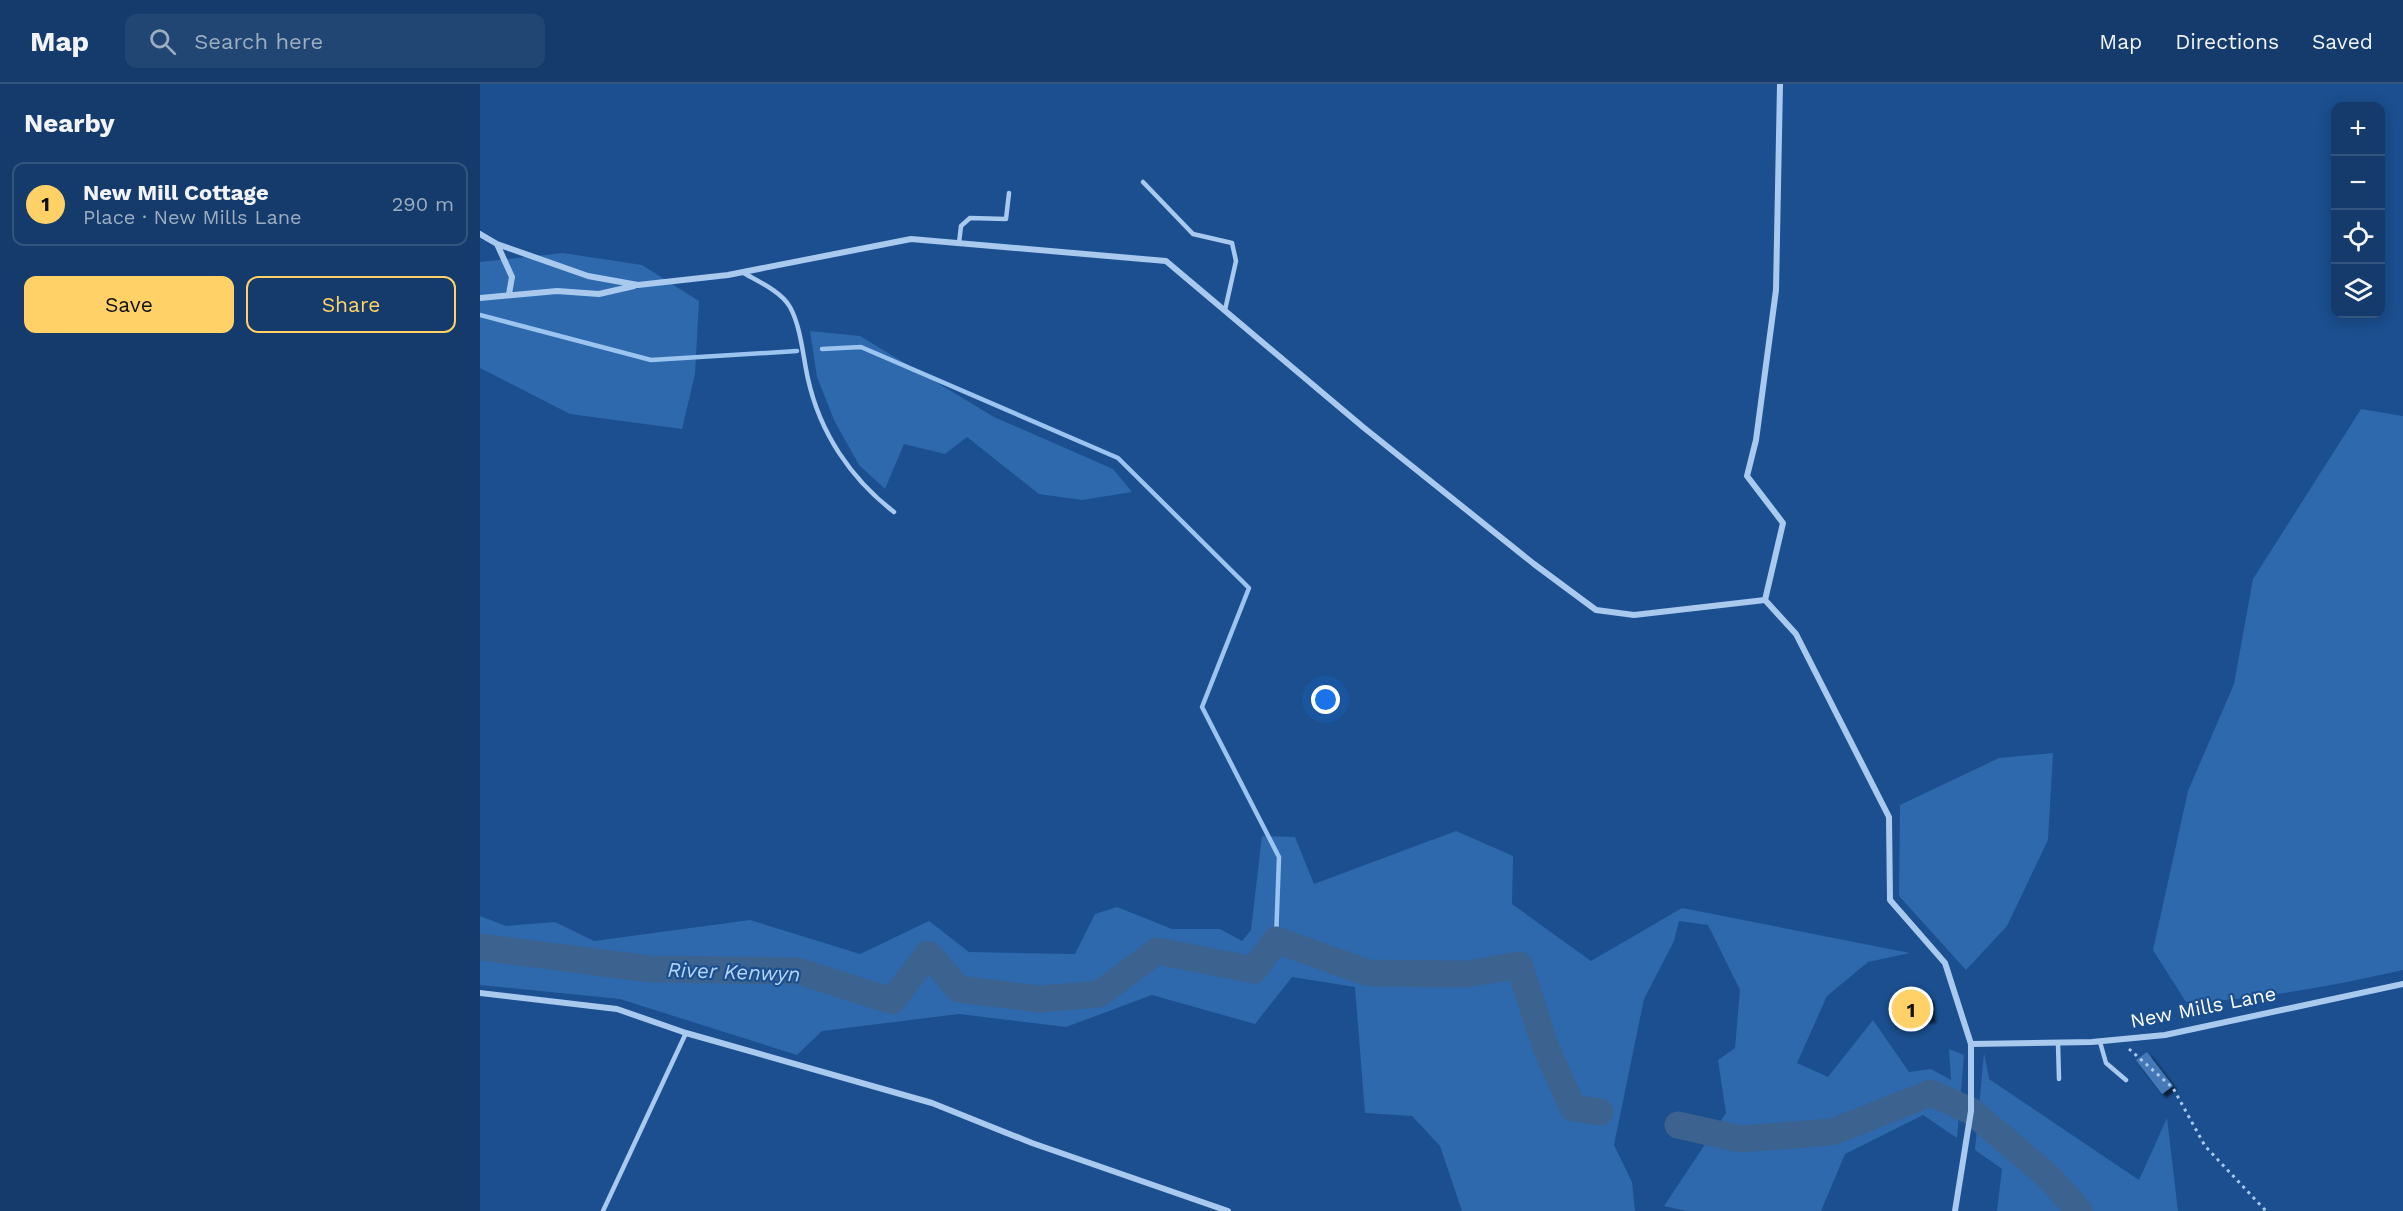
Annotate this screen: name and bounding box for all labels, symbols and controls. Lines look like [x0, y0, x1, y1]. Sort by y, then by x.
search box [125, 14, 545, 68]
text: Map [30, 25, 89, 58]
icon: search [146, 25, 179, 58]
text: Search here [194, 29, 323, 54]
text: Map [2099, 29, 2142, 54]
text: Directions [2175, 29, 2279, 54]
text: Saved [2312, 29, 2373, 54]
map controls [2331, 102, 2385, 318]
button: + [2331, 102, 2385, 156]
text: Nearby [24, 108, 115, 138]
button: − [2331, 156, 2385, 210]
text: New Mill Cottage [83, 180, 269, 205]
text: 1 [41, 192, 50, 216]
text: 290 m [392, 192, 454, 216]
text: Place · New Mills Lane [83, 205, 302, 229]
button: locate [2331, 210, 2385, 264]
button: layers [2331, 264, 2385, 318]
button: Save [24, 276, 234, 333]
button: Share [246, 276, 456, 333]
your location [1311, 685, 1340, 714]
water label: River Kenwyn [667, 957, 801, 986]
street label: New Mills Lane [2128, 981, 2278, 1033]
pin: 1 [1892, 986, 1930, 1032]

